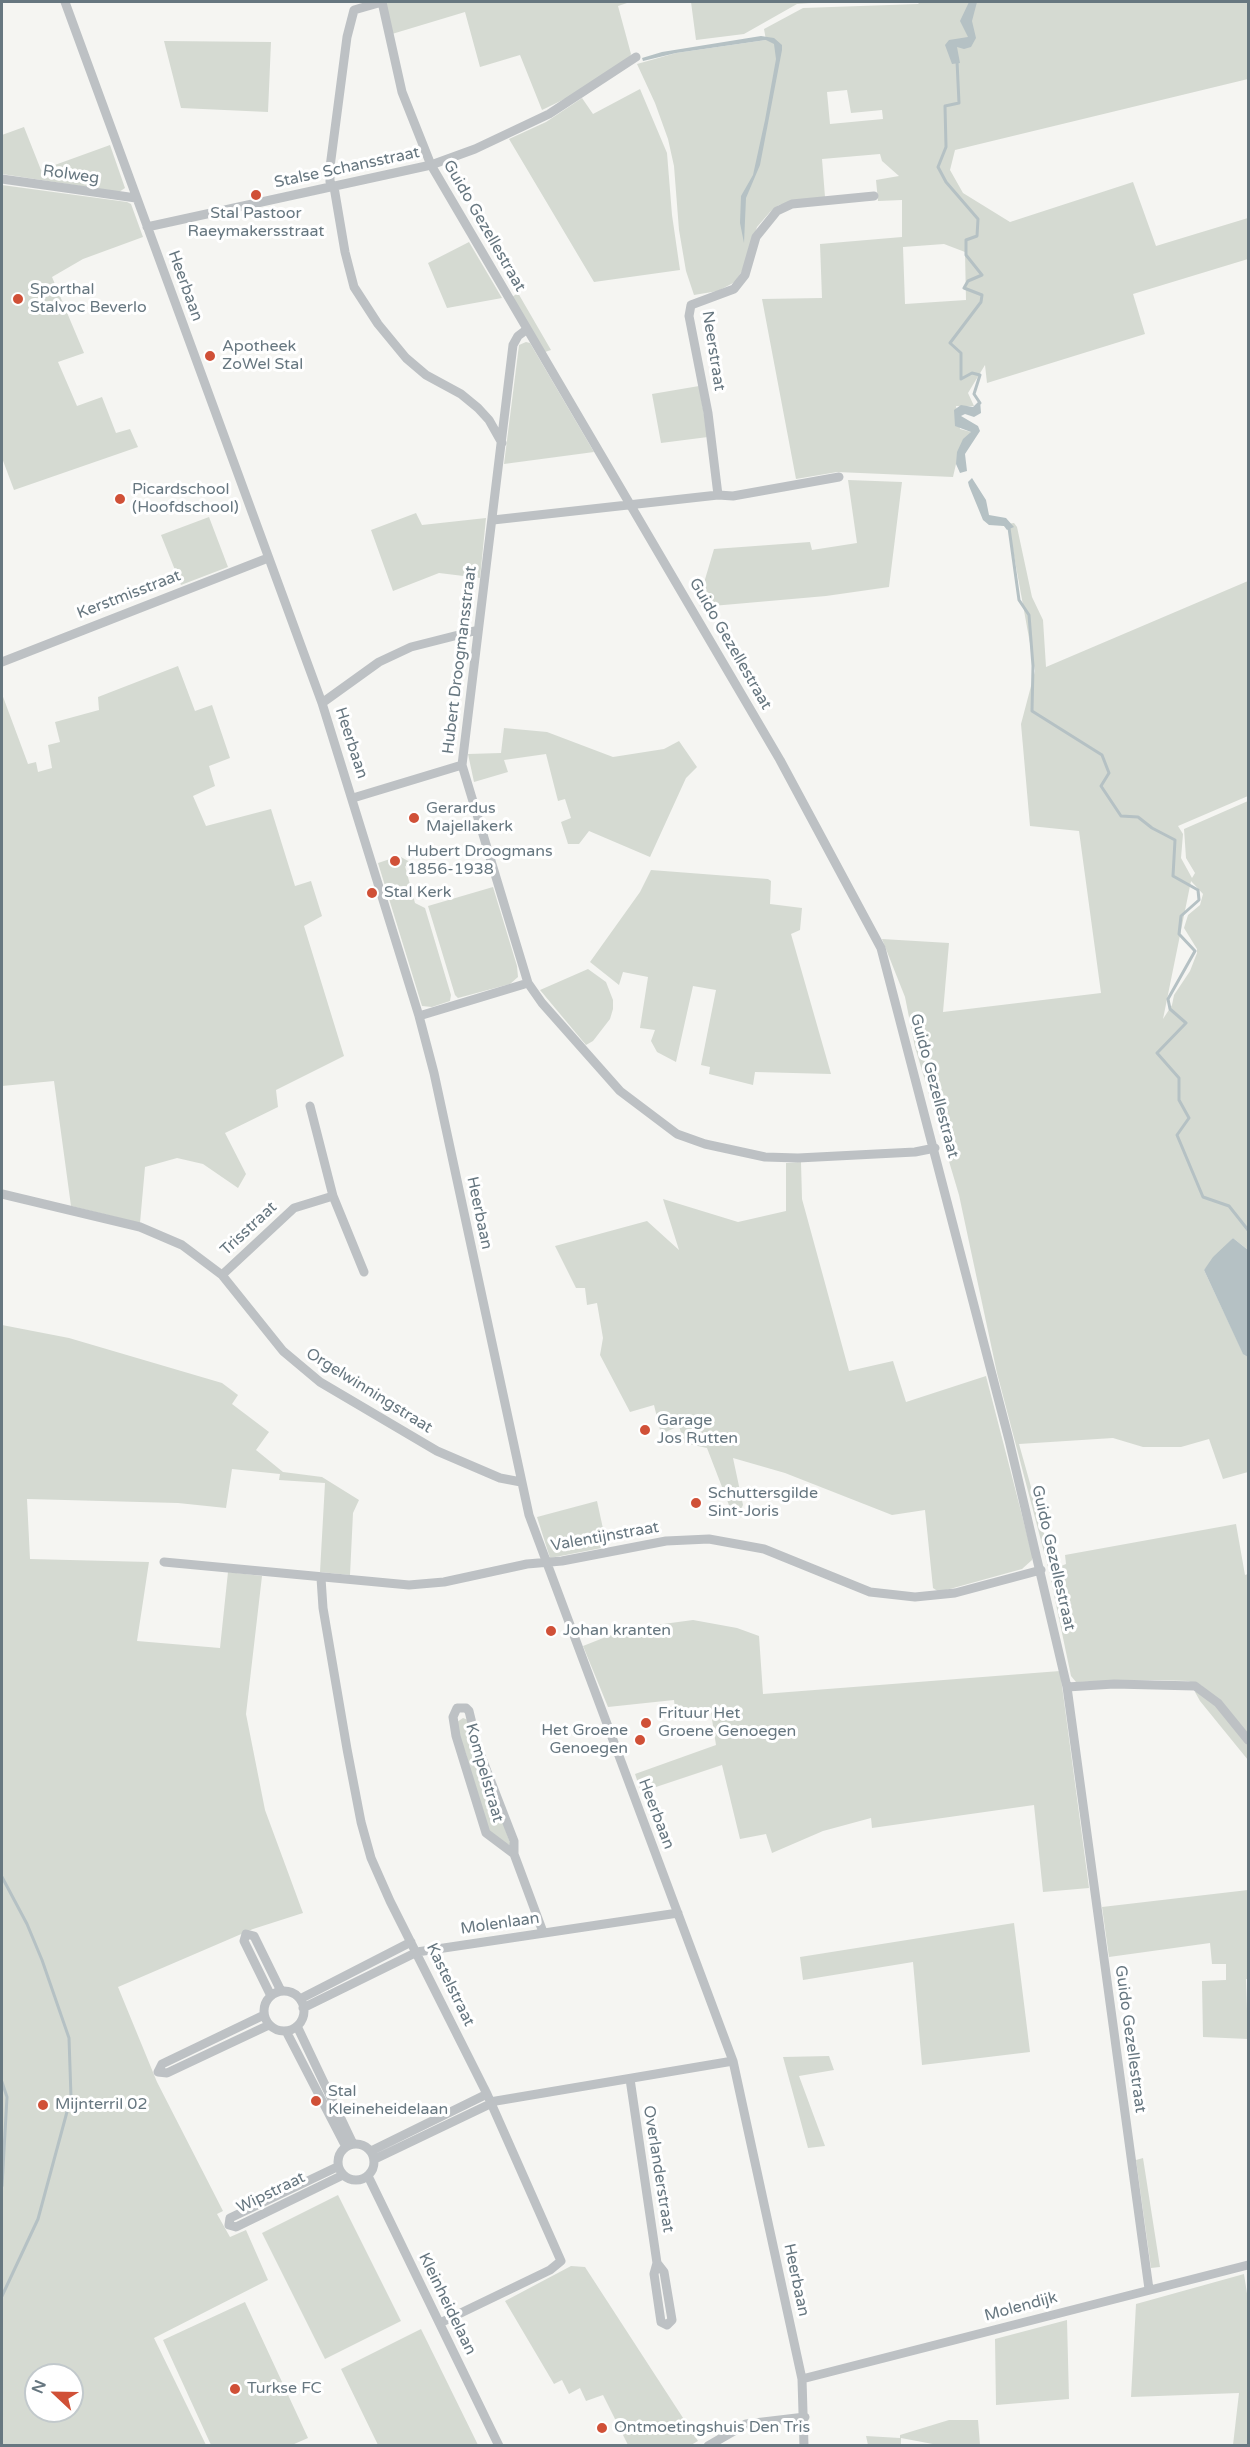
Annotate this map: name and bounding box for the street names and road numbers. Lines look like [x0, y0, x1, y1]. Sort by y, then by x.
street label: Stalse Schansstraat [273, 143, 421, 193]
street label: Guido Gezellestraat [438, 157, 530, 295]
street label: Rolweg [42, 162, 100, 188]
street label: Heerbaan [163, 248, 207, 324]
street label: Neerstraat [697, 310, 729, 392]
street label: Hubert Droogmansstraat [439, 565, 481, 755]
street label: Kerstmisstraat [74, 566, 184, 624]
street label: Guido Gezellestraat [684, 575, 776, 713]
street label: Heerbaan [330, 705, 372, 781]
street label: Guido Gezellestraat [905, 1012, 963, 1160]
street label: Heerbaan [462, 1175, 496, 1251]
street label: Trisstraat [217, 1198, 281, 1260]
street label: Orgelwinningstraat [302, 1344, 436, 1438]
street label: Guido Gezellestraat [1027, 1483, 1079, 1633]
street label: Valentijnstraat [549, 1518, 661, 1556]
street label: Kompelstraat [461, 1721, 507, 1825]
street label: Heerbaan [634, 1776, 678, 1852]
street label: Molenlaan [459, 1909, 541, 1939]
street label: Kastelstraat [422, 1940, 478, 2030]
street label: Guido Gezellestraat [1110, 1964, 1150, 2114]
street label: Overlanderstraat [638, 2104, 678, 2234]
street label: Wipstraat [234, 2168, 308, 2218]
street label: Heerbaan [779, 2242, 813, 2318]
street label: Kleinheidelaan [414, 2250, 480, 2358]
street label: Molendijk [982, 2288, 1060, 2326]

